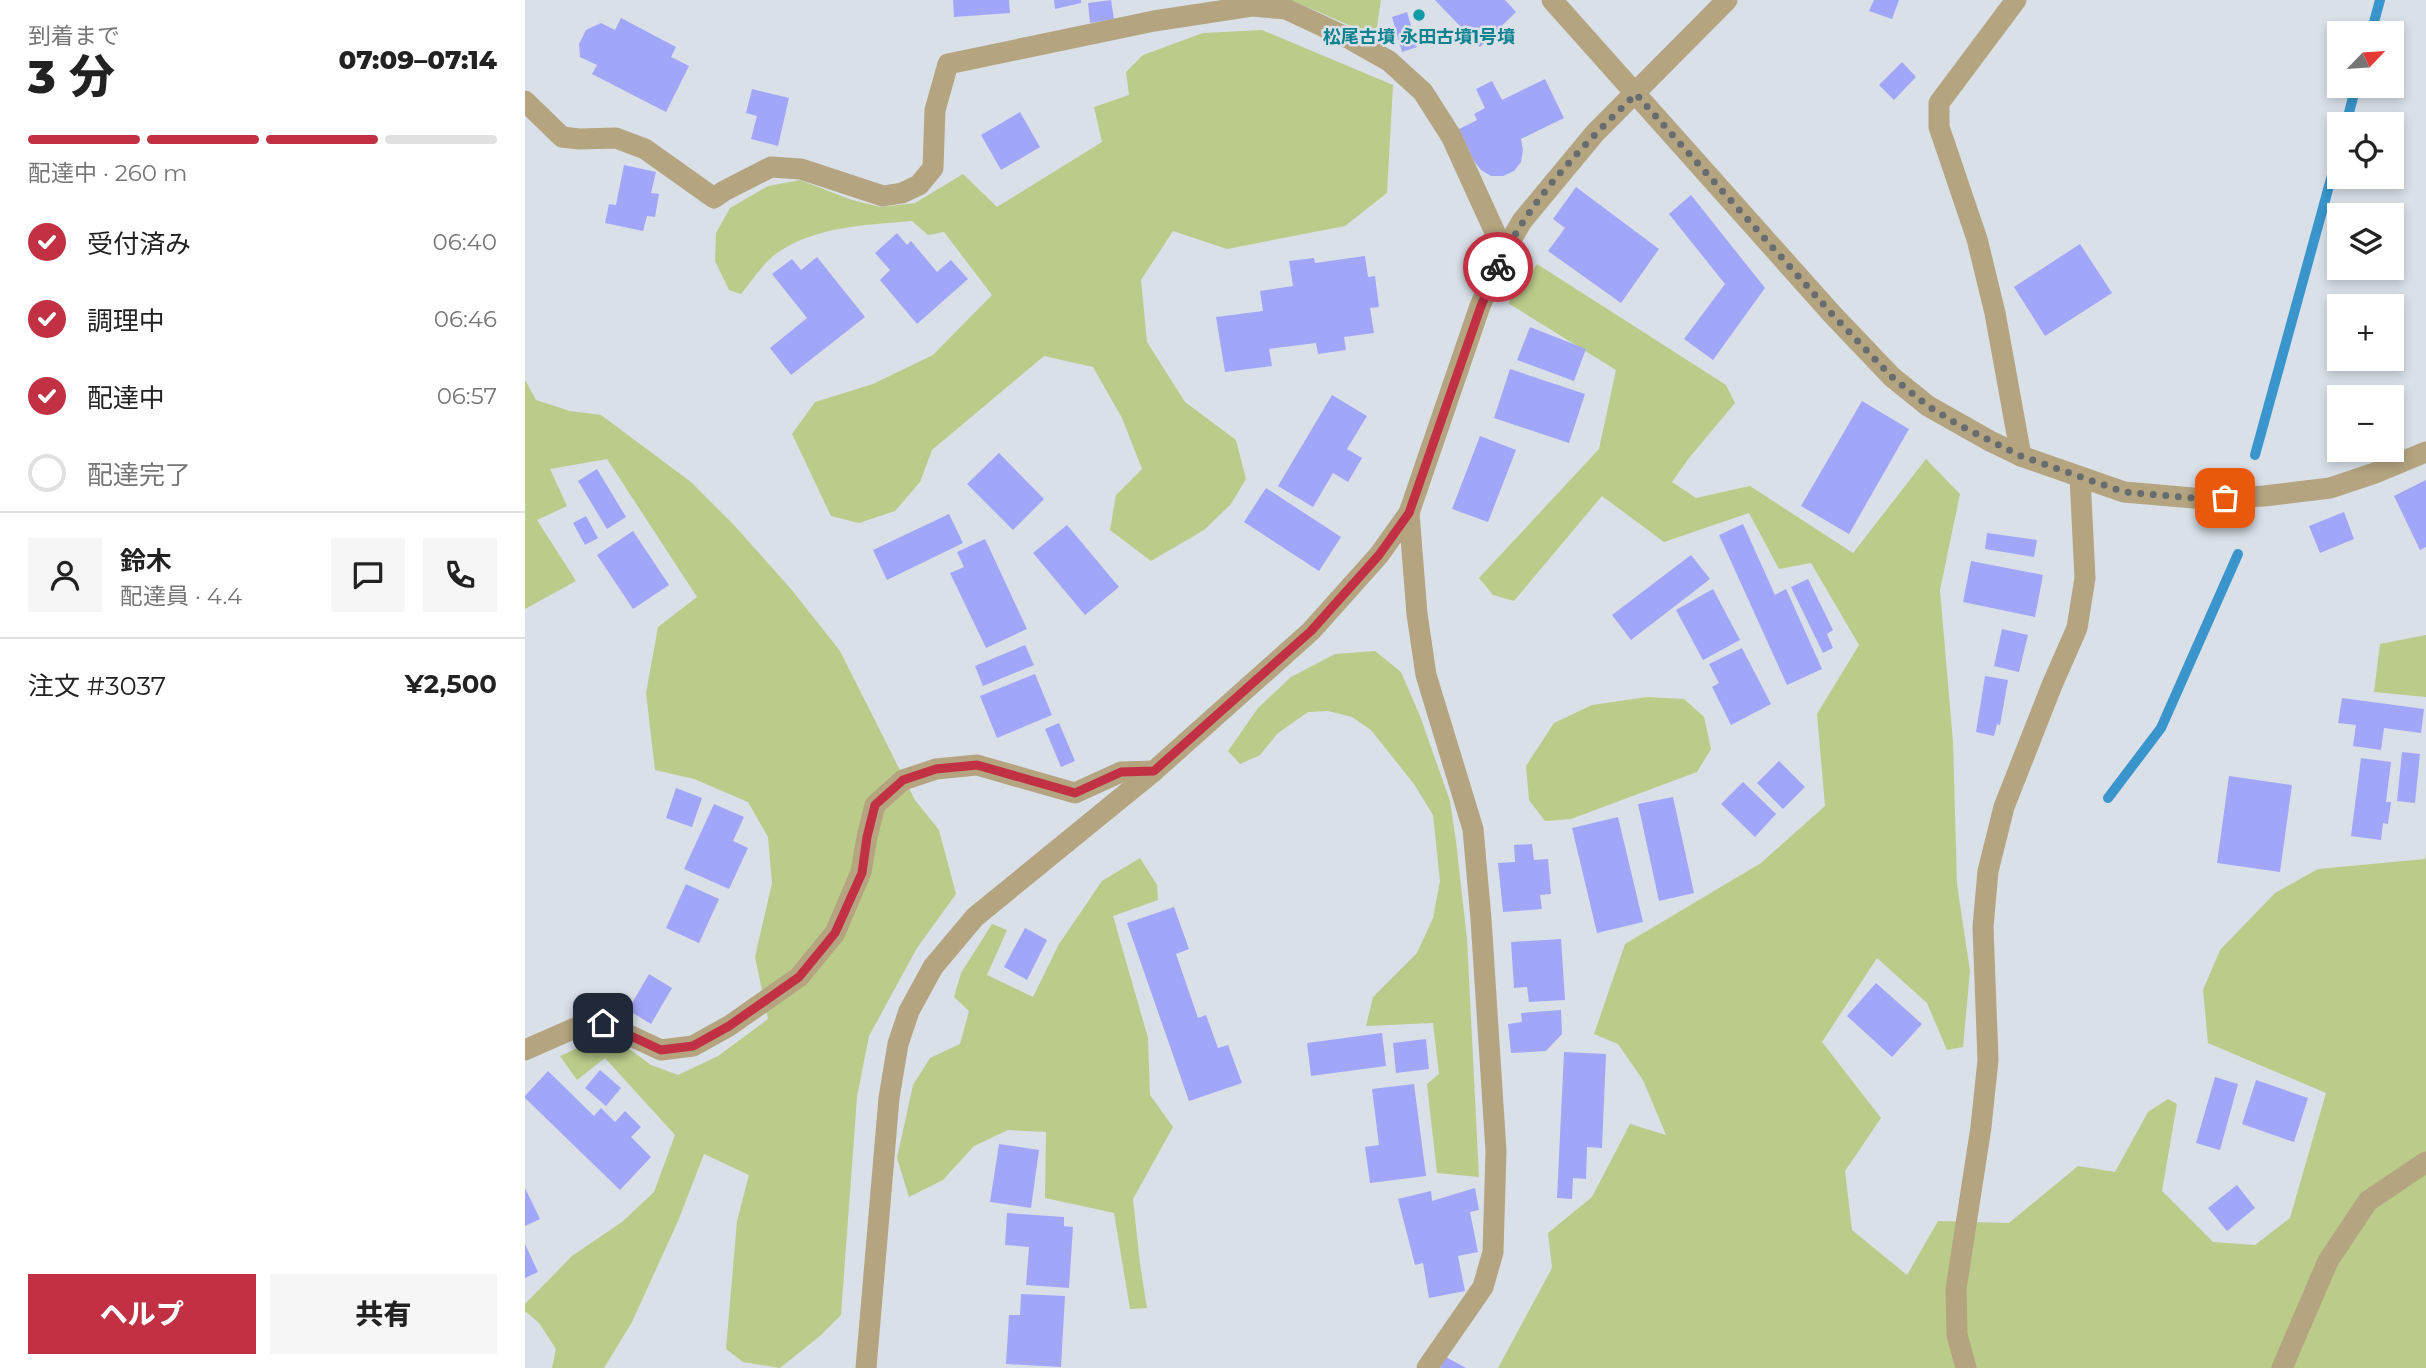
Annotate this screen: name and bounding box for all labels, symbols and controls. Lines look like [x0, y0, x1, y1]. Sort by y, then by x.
marker: 松尾古墳 永田古墳1号墳 [1411, 7, 1427, 23]
north arrow [2327, 21, 2405, 98]
map controls [2327, 21, 2404, 462]
text: 到着まで [28, 22, 120, 50]
place label: 松尾古墳 永田古墳1号墳 [1323, 26, 1515, 48]
text: 07:09–07:14 [338, 44, 497, 76]
text: 3 分 [28, 48, 115, 105]
button: locate [2327, 112, 2404, 189]
text: 配達中 · 260 m [28, 159, 188, 187]
button: layers [2327, 203, 2404, 280]
icon: check [28, 223, 66, 261]
text: 受付済み [87, 228, 191, 260]
text: 06:40 [432, 228, 497, 256]
courier [1463, 232, 1533, 302]
icon: bike [1479, 248, 1517, 286]
button: + [2327, 294, 2404, 371]
icon: check [28, 300, 66, 338]
text: 調理中 [87, 305, 165, 337]
text: 06:46 [434, 305, 497, 333]
icon: check [28, 377, 66, 415]
text: 配達中 [87, 382, 165, 414]
text: 06:57 [437, 382, 497, 410]
button: − [2327, 385, 2404, 462]
text: 配達完了 [87, 459, 191, 491]
pin [2195, 468, 2255, 528]
icon: bag [2206, 479, 2244, 517]
button: person [28, 538, 102, 612]
button: chat [331, 538, 405, 612]
button: phone [423, 538, 497, 612]
text: 鈴木 [120, 545, 172, 577]
text: 配達員 · 4.4 [120, 582, 242, 610]
text: ¥2,500 [405, 668, 497, 700]
text: 注文 #3037 [28, 670, 166, 702]
pin [573, 993, 633, 1053]
icon: home [584, 1004, 622, 1042]
button: ヘルプ [28, 1274, 256, 1354]
button: 共有 [270, 1274, 497, 1354]

